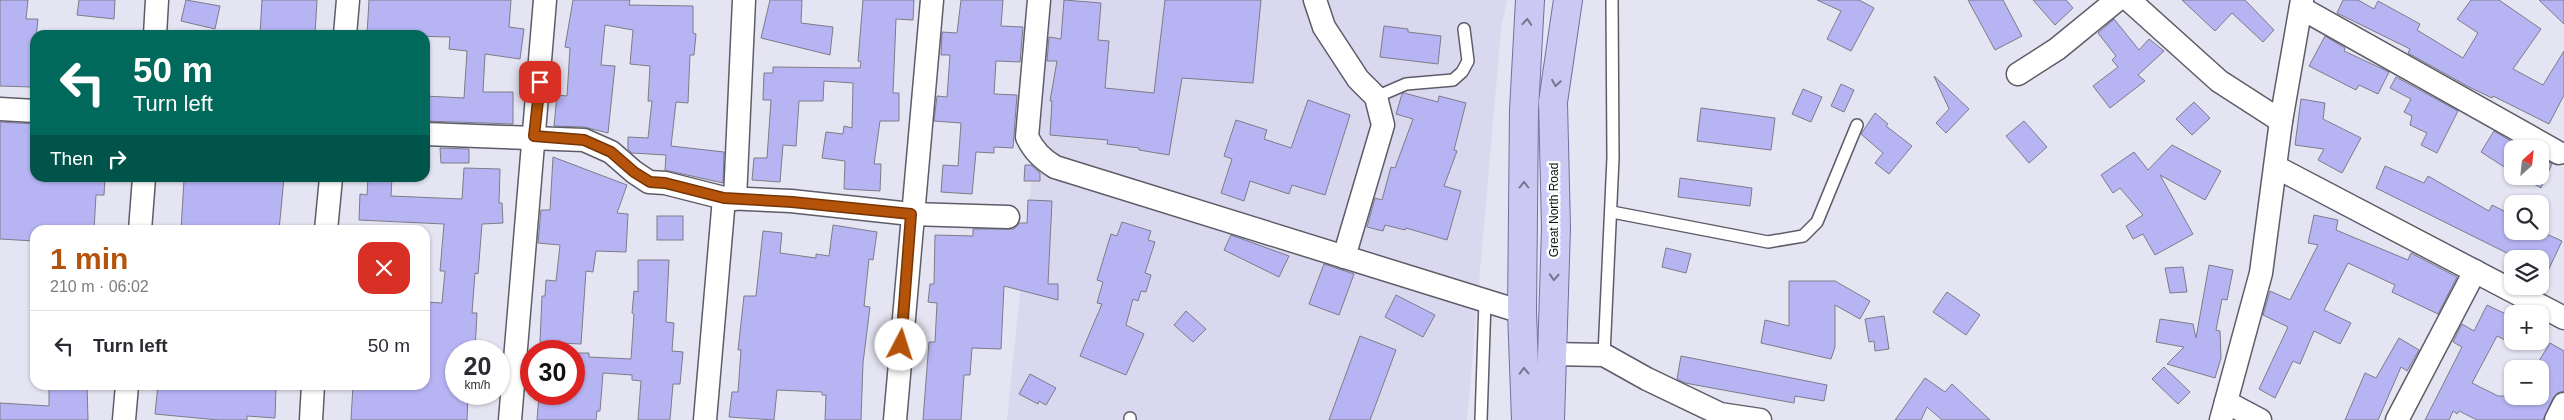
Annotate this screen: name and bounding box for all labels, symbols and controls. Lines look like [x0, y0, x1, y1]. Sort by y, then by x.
one-way arrow [1522, 18, 1533, 26]
icon: left [50, 50, 115, 115]
text: 50 m [133, 50, 213, 89]
pin [519, 61, 561, 103]
icon: arrive [526, 68, 554, 96]
one-way arrow [1551, 79, 1562, 87]
text: Turn left [133, 91, 213, 116]
north arrow [2504, 140, 2549, 185]
map controls [2504, 140, 2549, 405]
icon: right [103, 145, 131, 173]
text: Then [50, 148, 93, 169]
street label: Great North Road [1547, 163, 1561, 257]
one-way arrow [1519, 180, 1529, 188]
button: search [2504, 195, 2549, 240]
text: 1 min [50, 242, 128, 275]
button: close [358, 242, 410, 294]
button: layers [2504, 250, 2549, 295]
one-way arrow [1548, 273, 1559, 281]
text: 210 m · 06:02 [50, 278, 149, 295]
button: + [2504, 305, 2549, 350]
position arrow [874, 318, 926, 370]
icon: left [50, 332, 78, 360]
text: Turn left [93, 335, 168, 356]
text: 50 m [368, 335, 410, 356]
speed limit sign: 30 [520, 340, 585, 405]
text: 20 [464, 352, 491, 380]
button: − [2504, 360, 2549, 405]
one-way arrow [1519, 367, 1529, 375]
text: km/h [464, 378, 491, 392]

